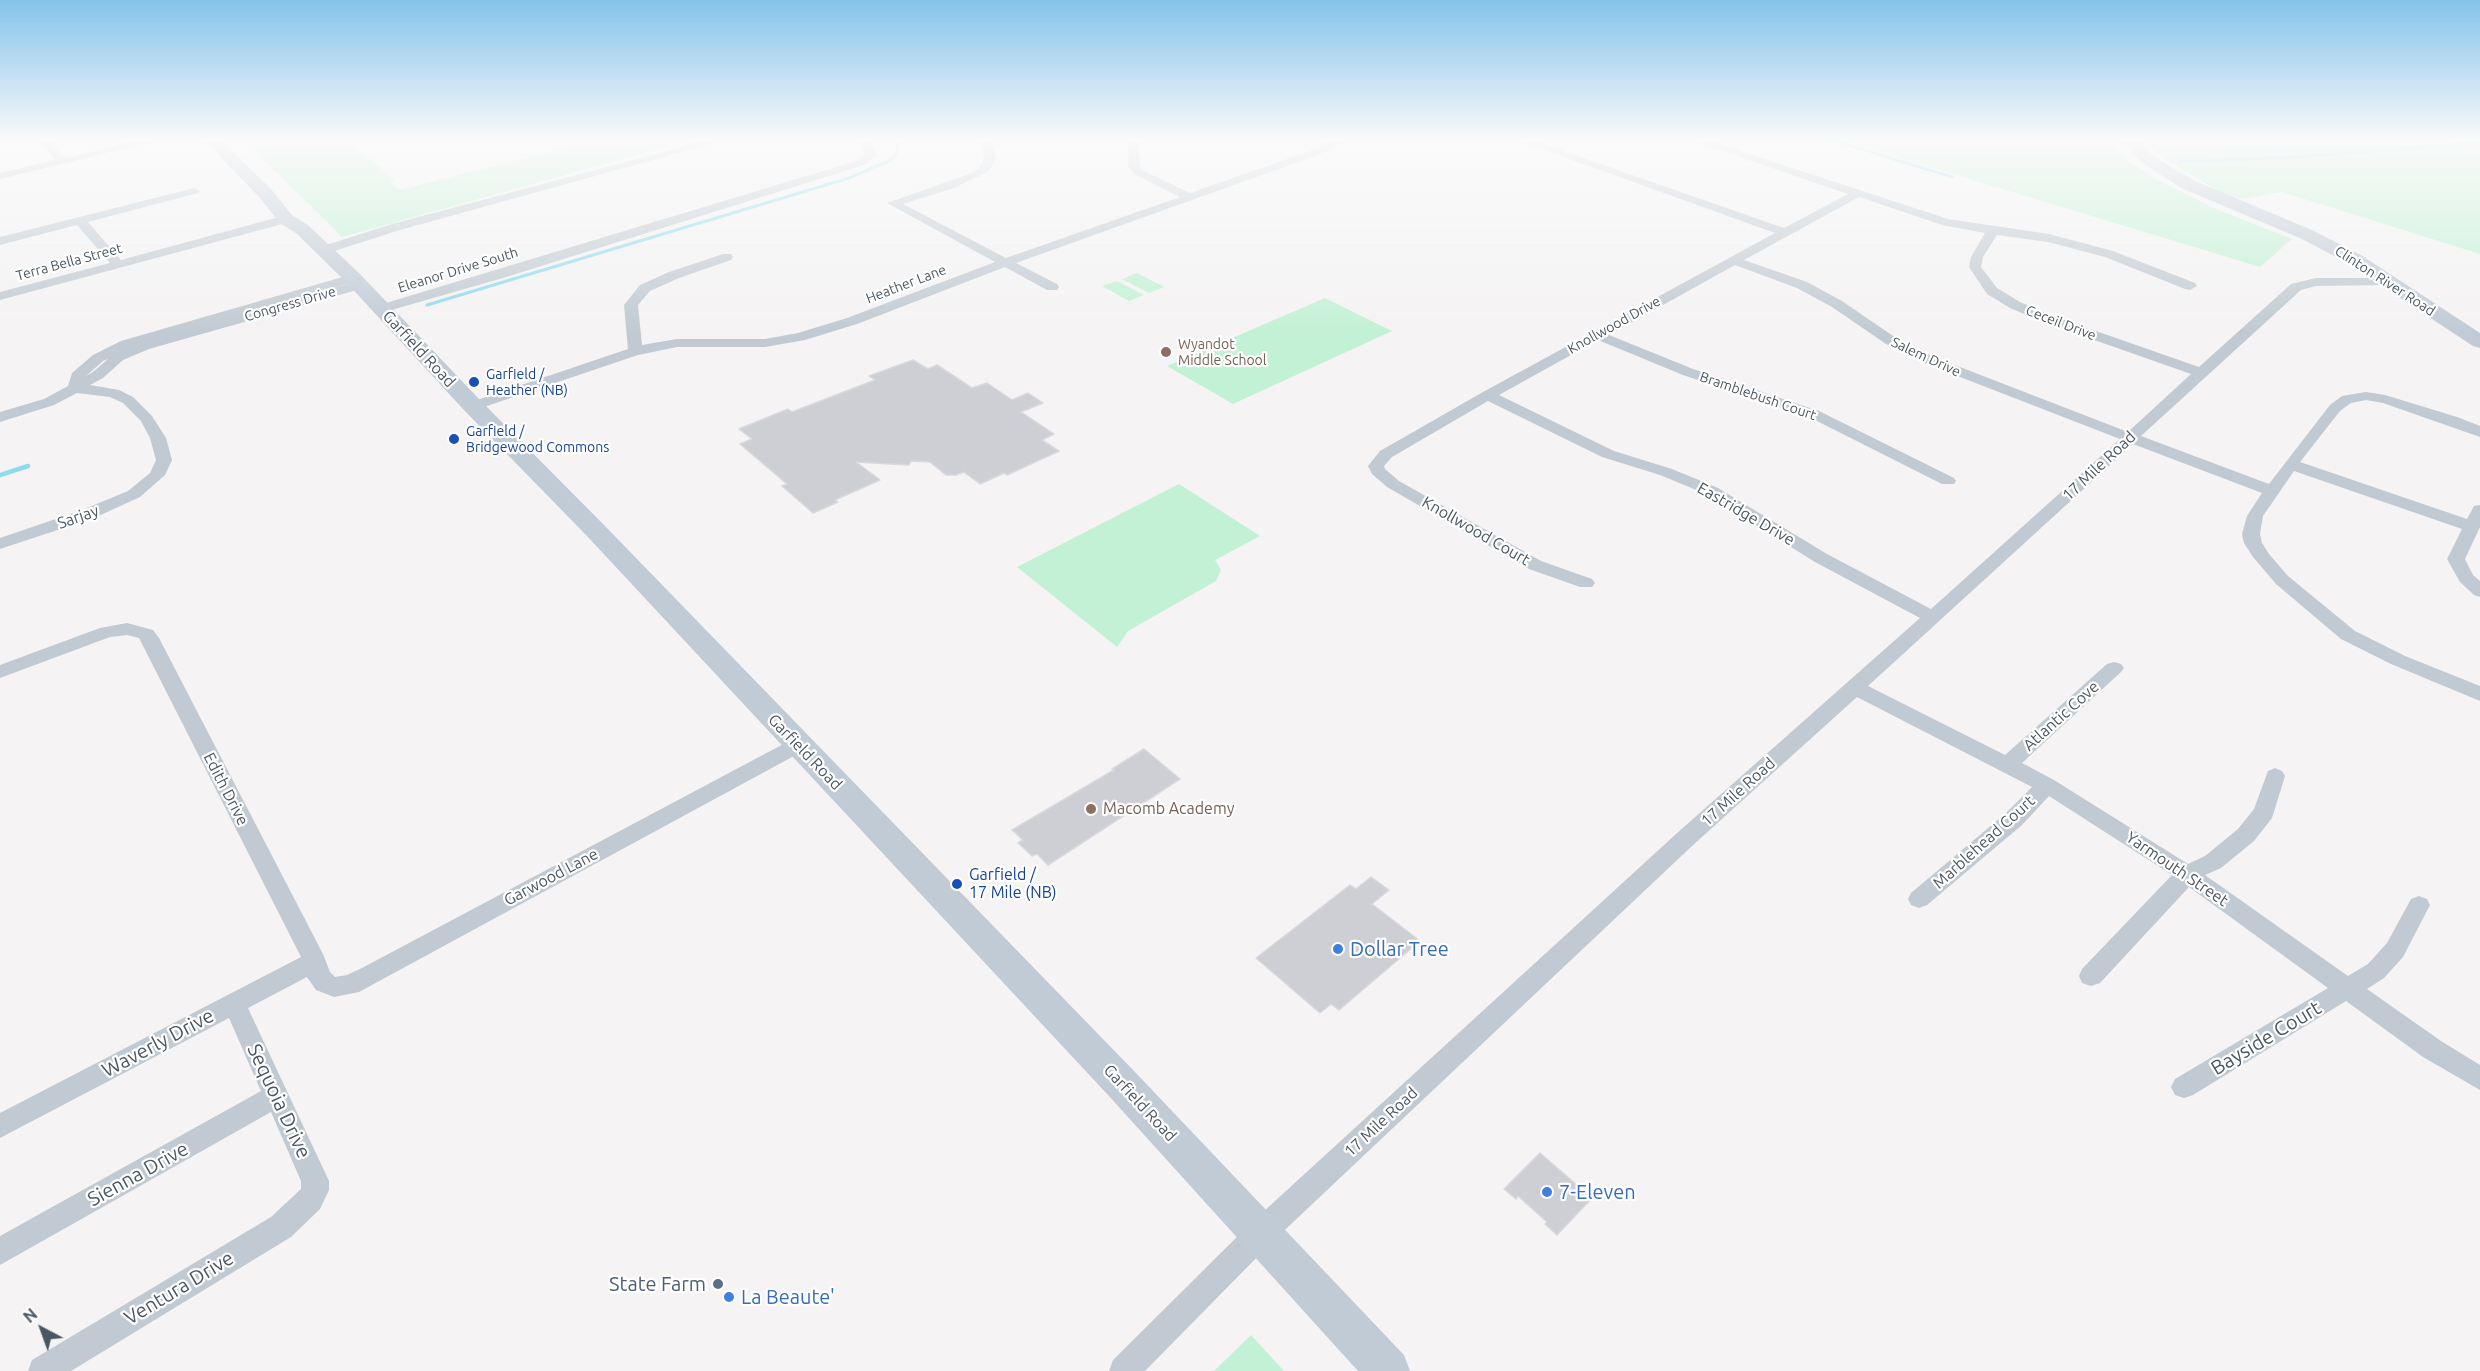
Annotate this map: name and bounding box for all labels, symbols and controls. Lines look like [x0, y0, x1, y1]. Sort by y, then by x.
street label: Terra Bella Street [14, 240, 124, 284]
street label: Clinton River Road [2332, 242, 2438, 320]
street label: Eleanor Drive South [396, 244, 520, 296]
street label: Heather Lane [864, 261, 948, 307]
street label: Congress Drive [242, 283, 338, 325]
street label: Knollwood Drive [1565, 293, 1663, 357]
street label: Ceceil Drive [2024, 302, 2098, 344]
street label: Garfield Road [379, 307, 459, 391]
street label: Salem Drive [1889, 334, 1963, 380]
place label: Wyandot Middle School [1178, 336, 1266, 368]
marker: Wyandot Middle School [1159, 345, 1173, 359]
place label: Garfield / Heather (NB) [486, 366, 568, 398]
street label: Bramblebush Court [1698, 368, 1818, 424]
marker: Garfield / Heather (NB) [467, 375, 481, 389]
place label: Garfield / Bridgewood Commons [466, 423, 609, 455]
street label: 17 Mile Road [2058, 427, 2140, 505]
marker: Garfield / Bridgewood Commons [447, 432, 461, 446]
street label: Eastridge Drive [1694, 478, 1798, 550]
street label: Knollwood Court [1419, 492, 1533, 570]
street label: Sarjay [55, 501, 101, 533]
street label: Atlantic Cove [2019, 677, 2103, 755]
street label: Garfield Road [764, 710, 846, 794]
street label: Edith Drive [200, 749, 252, 829]
street label: 17 Mile Road [1697, 754, 1779, 830]
street label: Marblehead Court [1929, 791, 2039, 893]
place label: Macomb Academy [1103, 799, 1234, 819]
marker: Macomb Academy [1084, 802, 1098, 816]
street label: Yarmouth Street [2122, 828, 2232, 910]
street label: Garwood Lane [501, 844, 601, 910]
place label: Garfield / 17 Mile (NB) [969, 865, 1057, 903]
marker: Garfield / 17 Mile (NB) [950, 877, 964, 891]
place label: Dollar Tree [1350, 937, 1449, 961]
marker: Dollar Tree [1331, 942, 1345, 956]
street label: Bayside Court [2207, 996, 2325, 1080]
street label: Waverly Drive [98, 1003, 218, 1083]
street label: Sequoia Drive [242, 1040, 316, 1162]
street label: Garfield Road [1100, 1061, 1180, 1145]
street label: 17 Mile Road [1340, 1083, 1422, 1161]
street label: Sienna Drive [83, 1137, 193, 1211]
place label: 7-Eleven [1559, 1180, 1636, 1204]
marker: 7-Eleven [1540, 1185, 1554, 1199]
street label: Ventura Drive [120, 1246, 238, 1330]
place label: State Farm [609, 1272, 706, 1296]
marker: State Farm [711, 1277, 725, 1291]
place label: La Beaute' [741, 1285, 835, 1309]
marker: La Beaute' [722, 1290, 736, 1304]
north arrow [12, 1299, 72, 1359]
text: N [20, 1305, 41, 1326]

